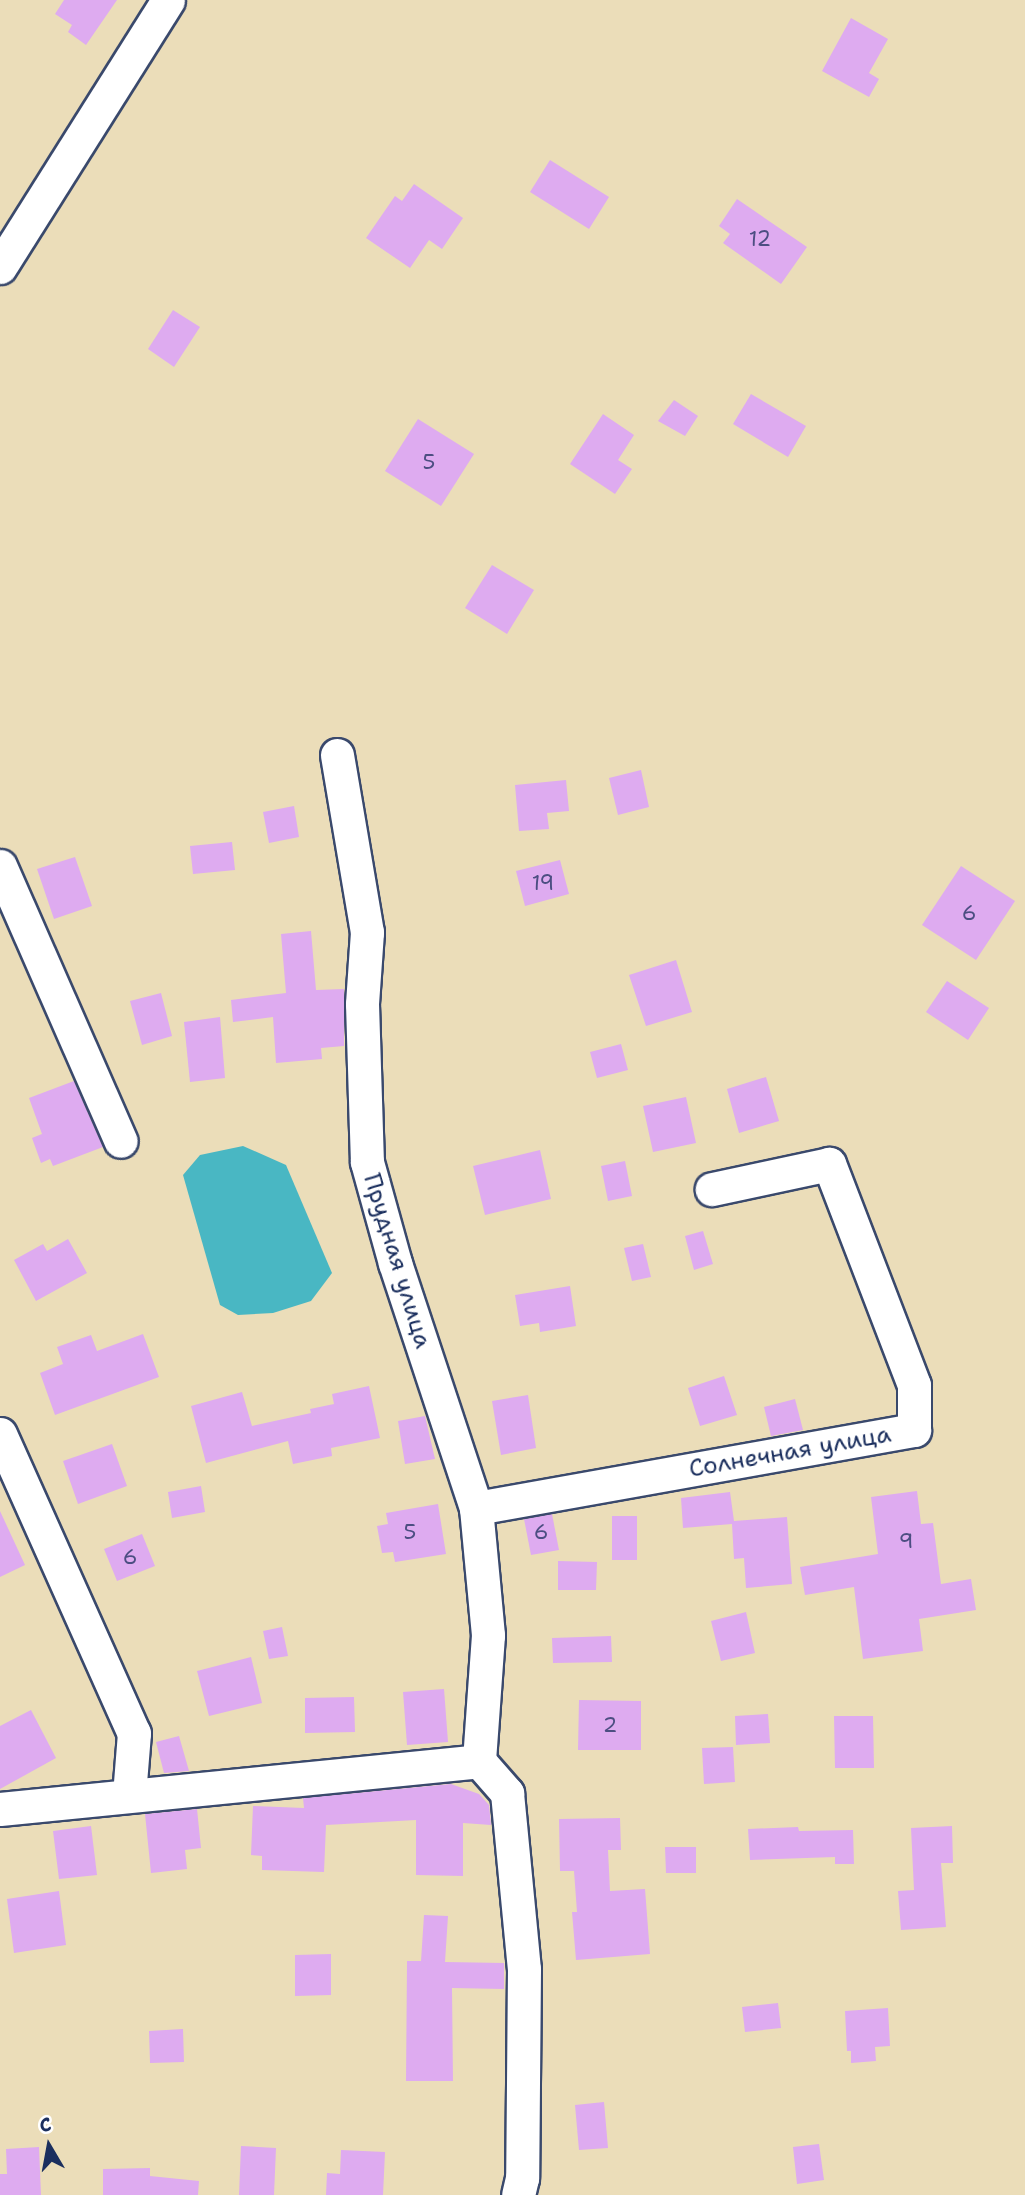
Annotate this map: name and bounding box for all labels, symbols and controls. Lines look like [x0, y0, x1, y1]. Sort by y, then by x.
house number: 12 [749, 226, 771, 252]
house number: 5 [423, 449, 435, 475]
house number: 19 [532, 870, 554, 896]
house number: 6 [962, 900, 976, 926]
street label: Прудная улица [357, 1170, 437, 1352]
street label: Солнечная улица [687, 1420, 893, 1484]
house number: 5 [404, 1519, 416, 1545]
house number: 6 [534, 1519, 548, 1545]
house number: 9 [899, 1528, 913, 1554]
house number: 6 [123, 1544, 137, 1570]
house number: 2 [603, 1712, 617, 1738]
north arrow [14, 2111, 84, 2181]
text: С [37, 2112, 53, 2138]

